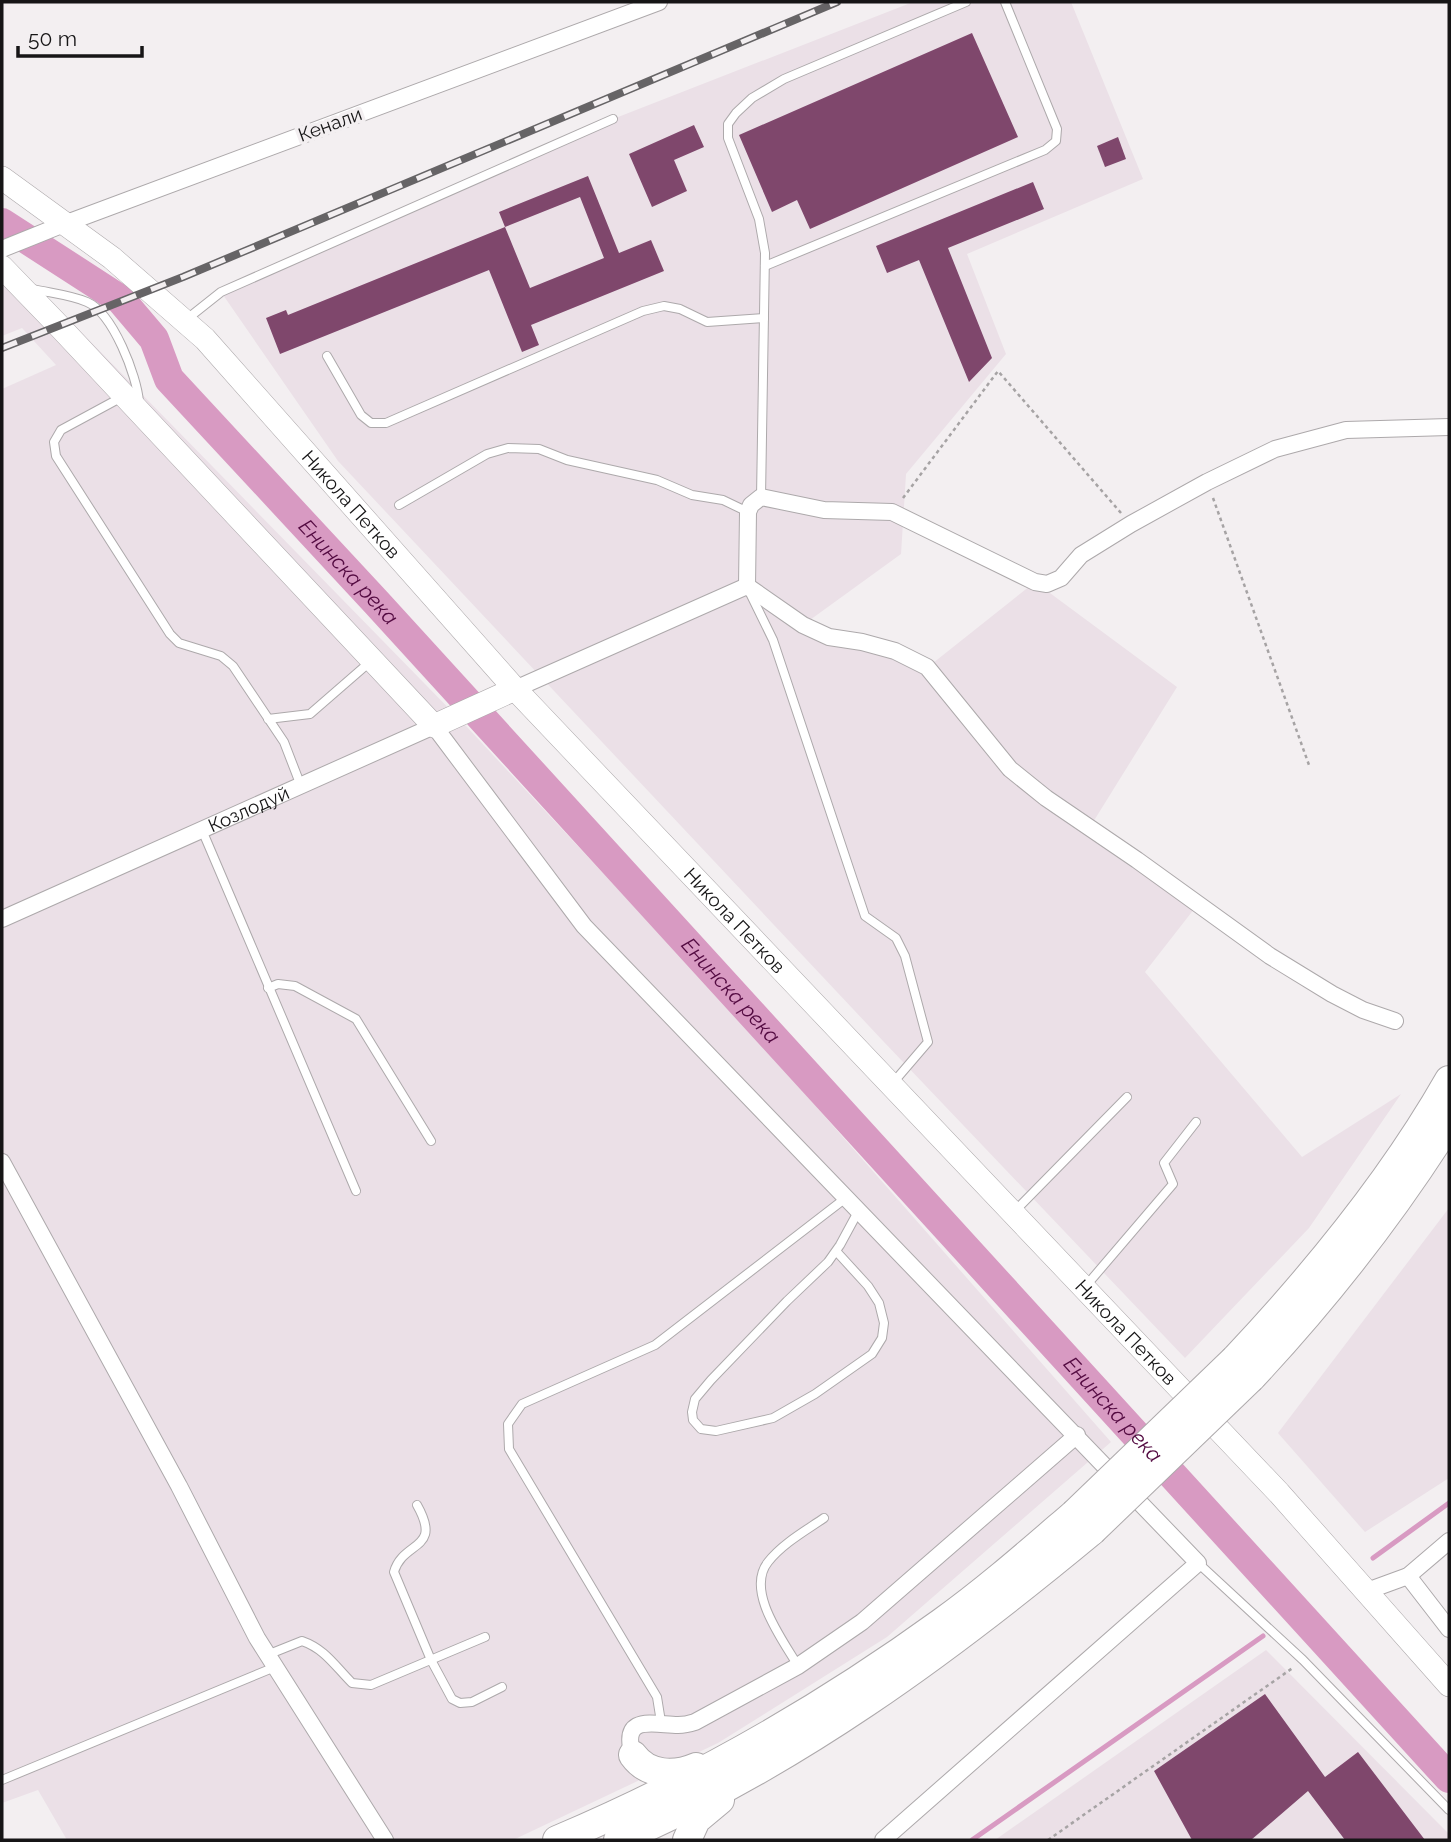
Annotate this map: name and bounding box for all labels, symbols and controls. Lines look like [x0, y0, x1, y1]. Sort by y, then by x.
scale bar [18, 14, 142, 58]
text: 50 m [28, 26, 77, 51]
street label: Кенали [295, 102, 365, 146]
street label: Никола Петков [298, 446, 405, 563]
water label: Енинска река [294, 514, 403, 630]
street label: Козлодуй [205, 781, 292, 837]
street label: Никола Петков [680, 863, 790, 977]
water label: Енинска река [677, 932, 786, 1048]
street label: Никола Петков [1071, 1275, 1181, 1389]
water label: Енинска река [1059, 1351, 1168, 1467]

